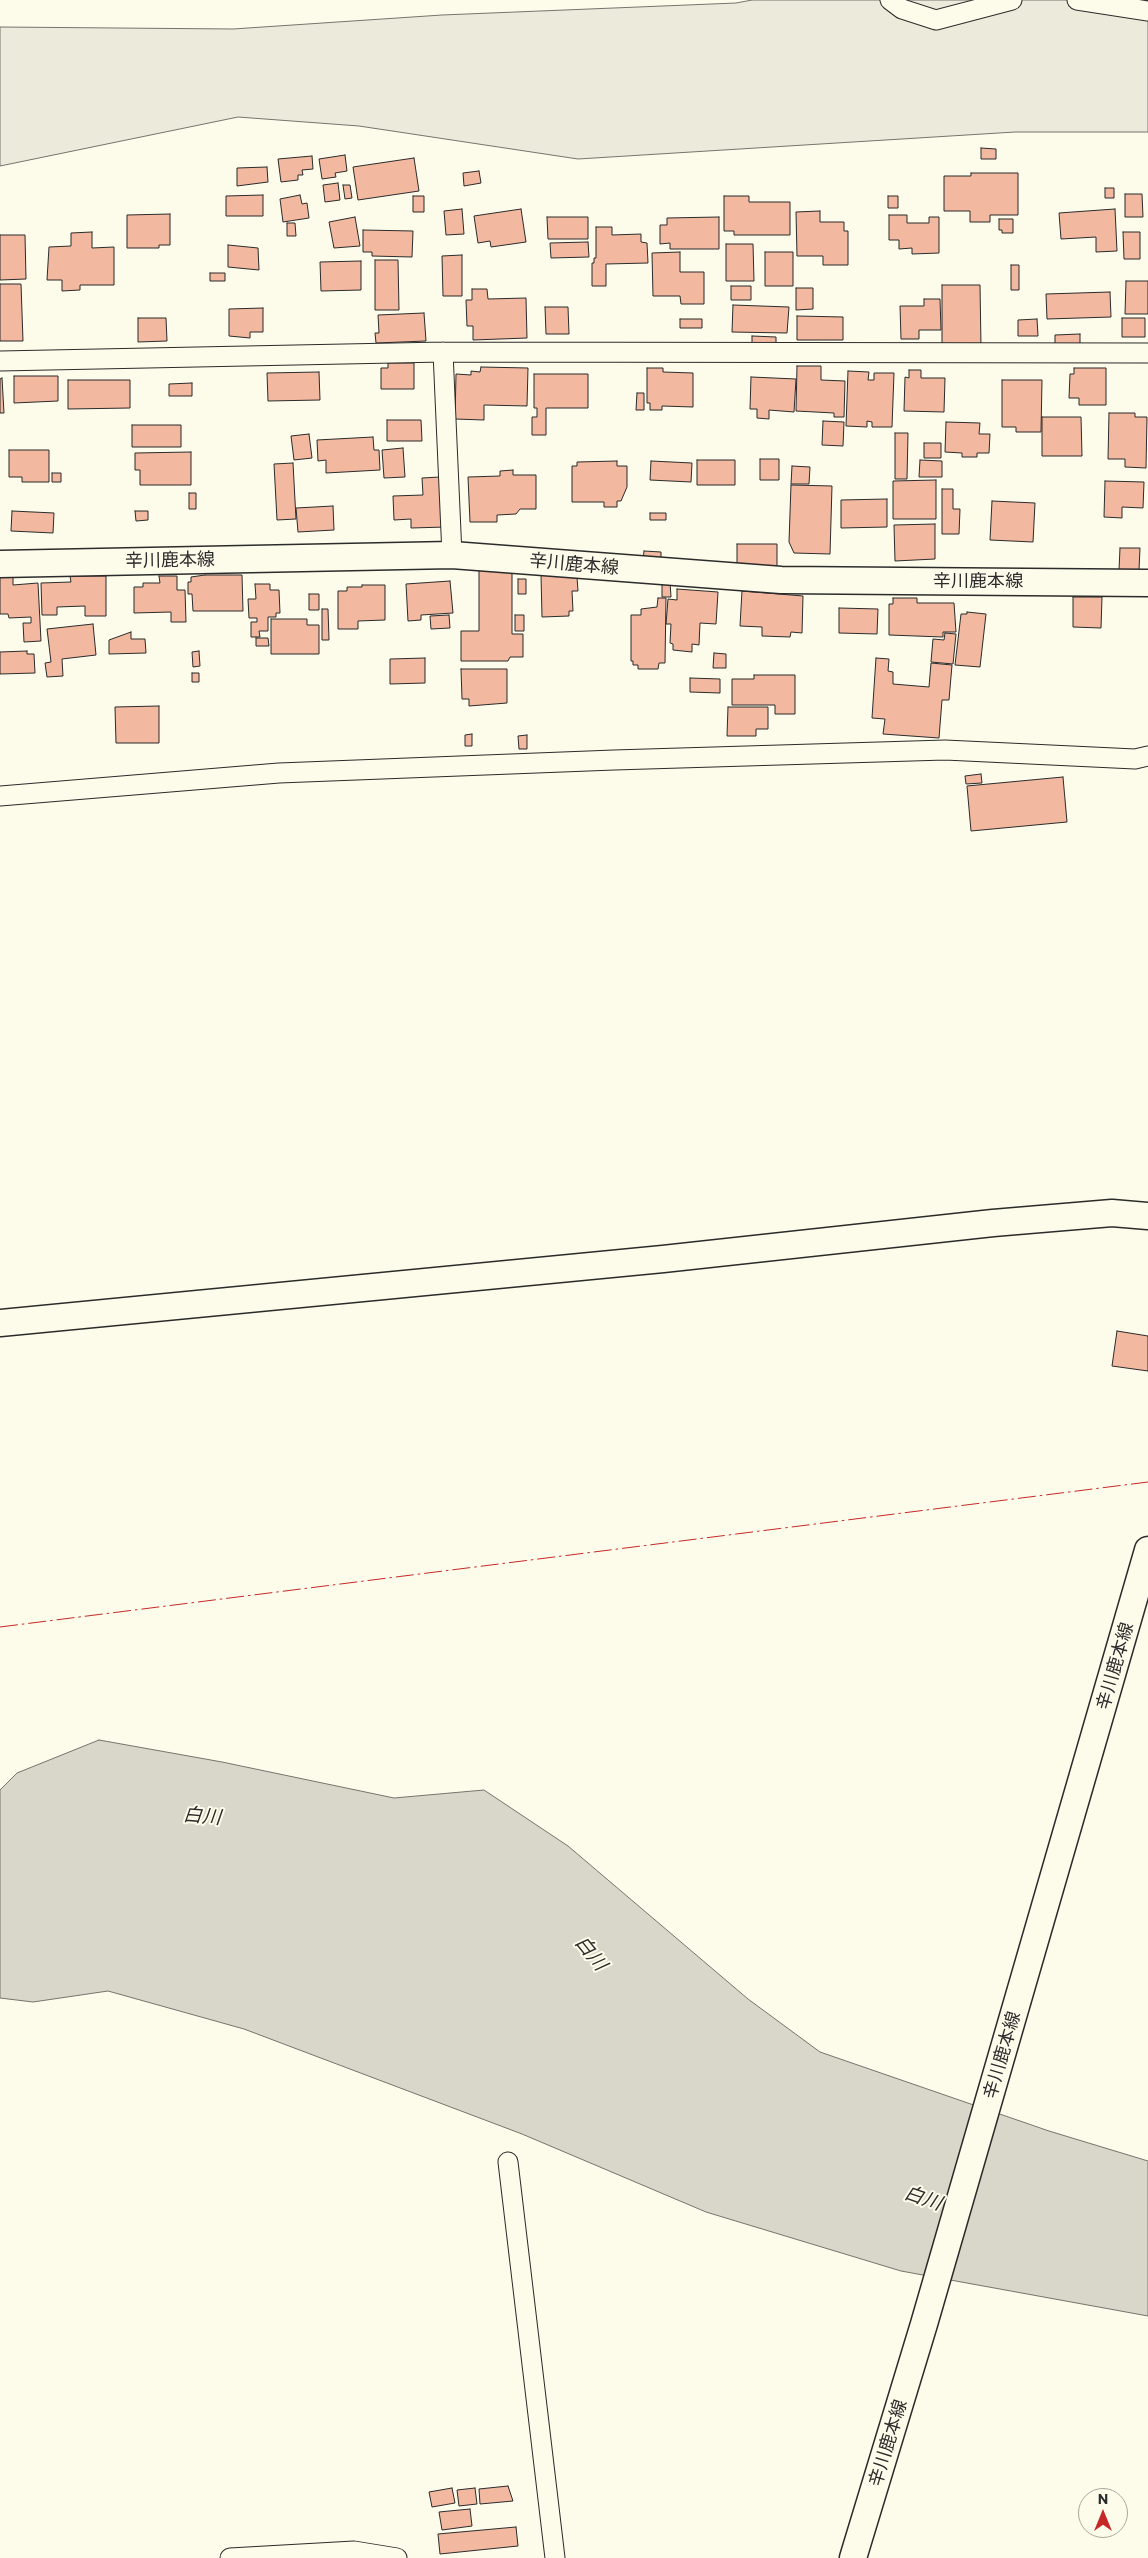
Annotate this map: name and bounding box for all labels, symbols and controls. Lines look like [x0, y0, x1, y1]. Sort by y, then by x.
street label: 辛川鹿本線 [125, 548, 215, 572]
street label: 辛川鹿本線 [528, 549, 620, 579]
street label: 辛川鹿本線 [933, 570, 1023, 592]
street label: 辛川鹿本線 [1092, 1620, 1138, 1712]
water label: 白川 [182, 1803, 222, 1829]
water label: 白川 [570, 1931, 612, 1975]
street label: 辛川鹿本線 [979, 2009, 1025, 2101]
water label: 白川 [901, 2181, 945, 2215]
street label: 辛川鹿本線 [865, 2397, 911, 2489]
north arrow [1078, 2488, 1128, 2538]
text: N [1098, 2490, 1108, 2507]

